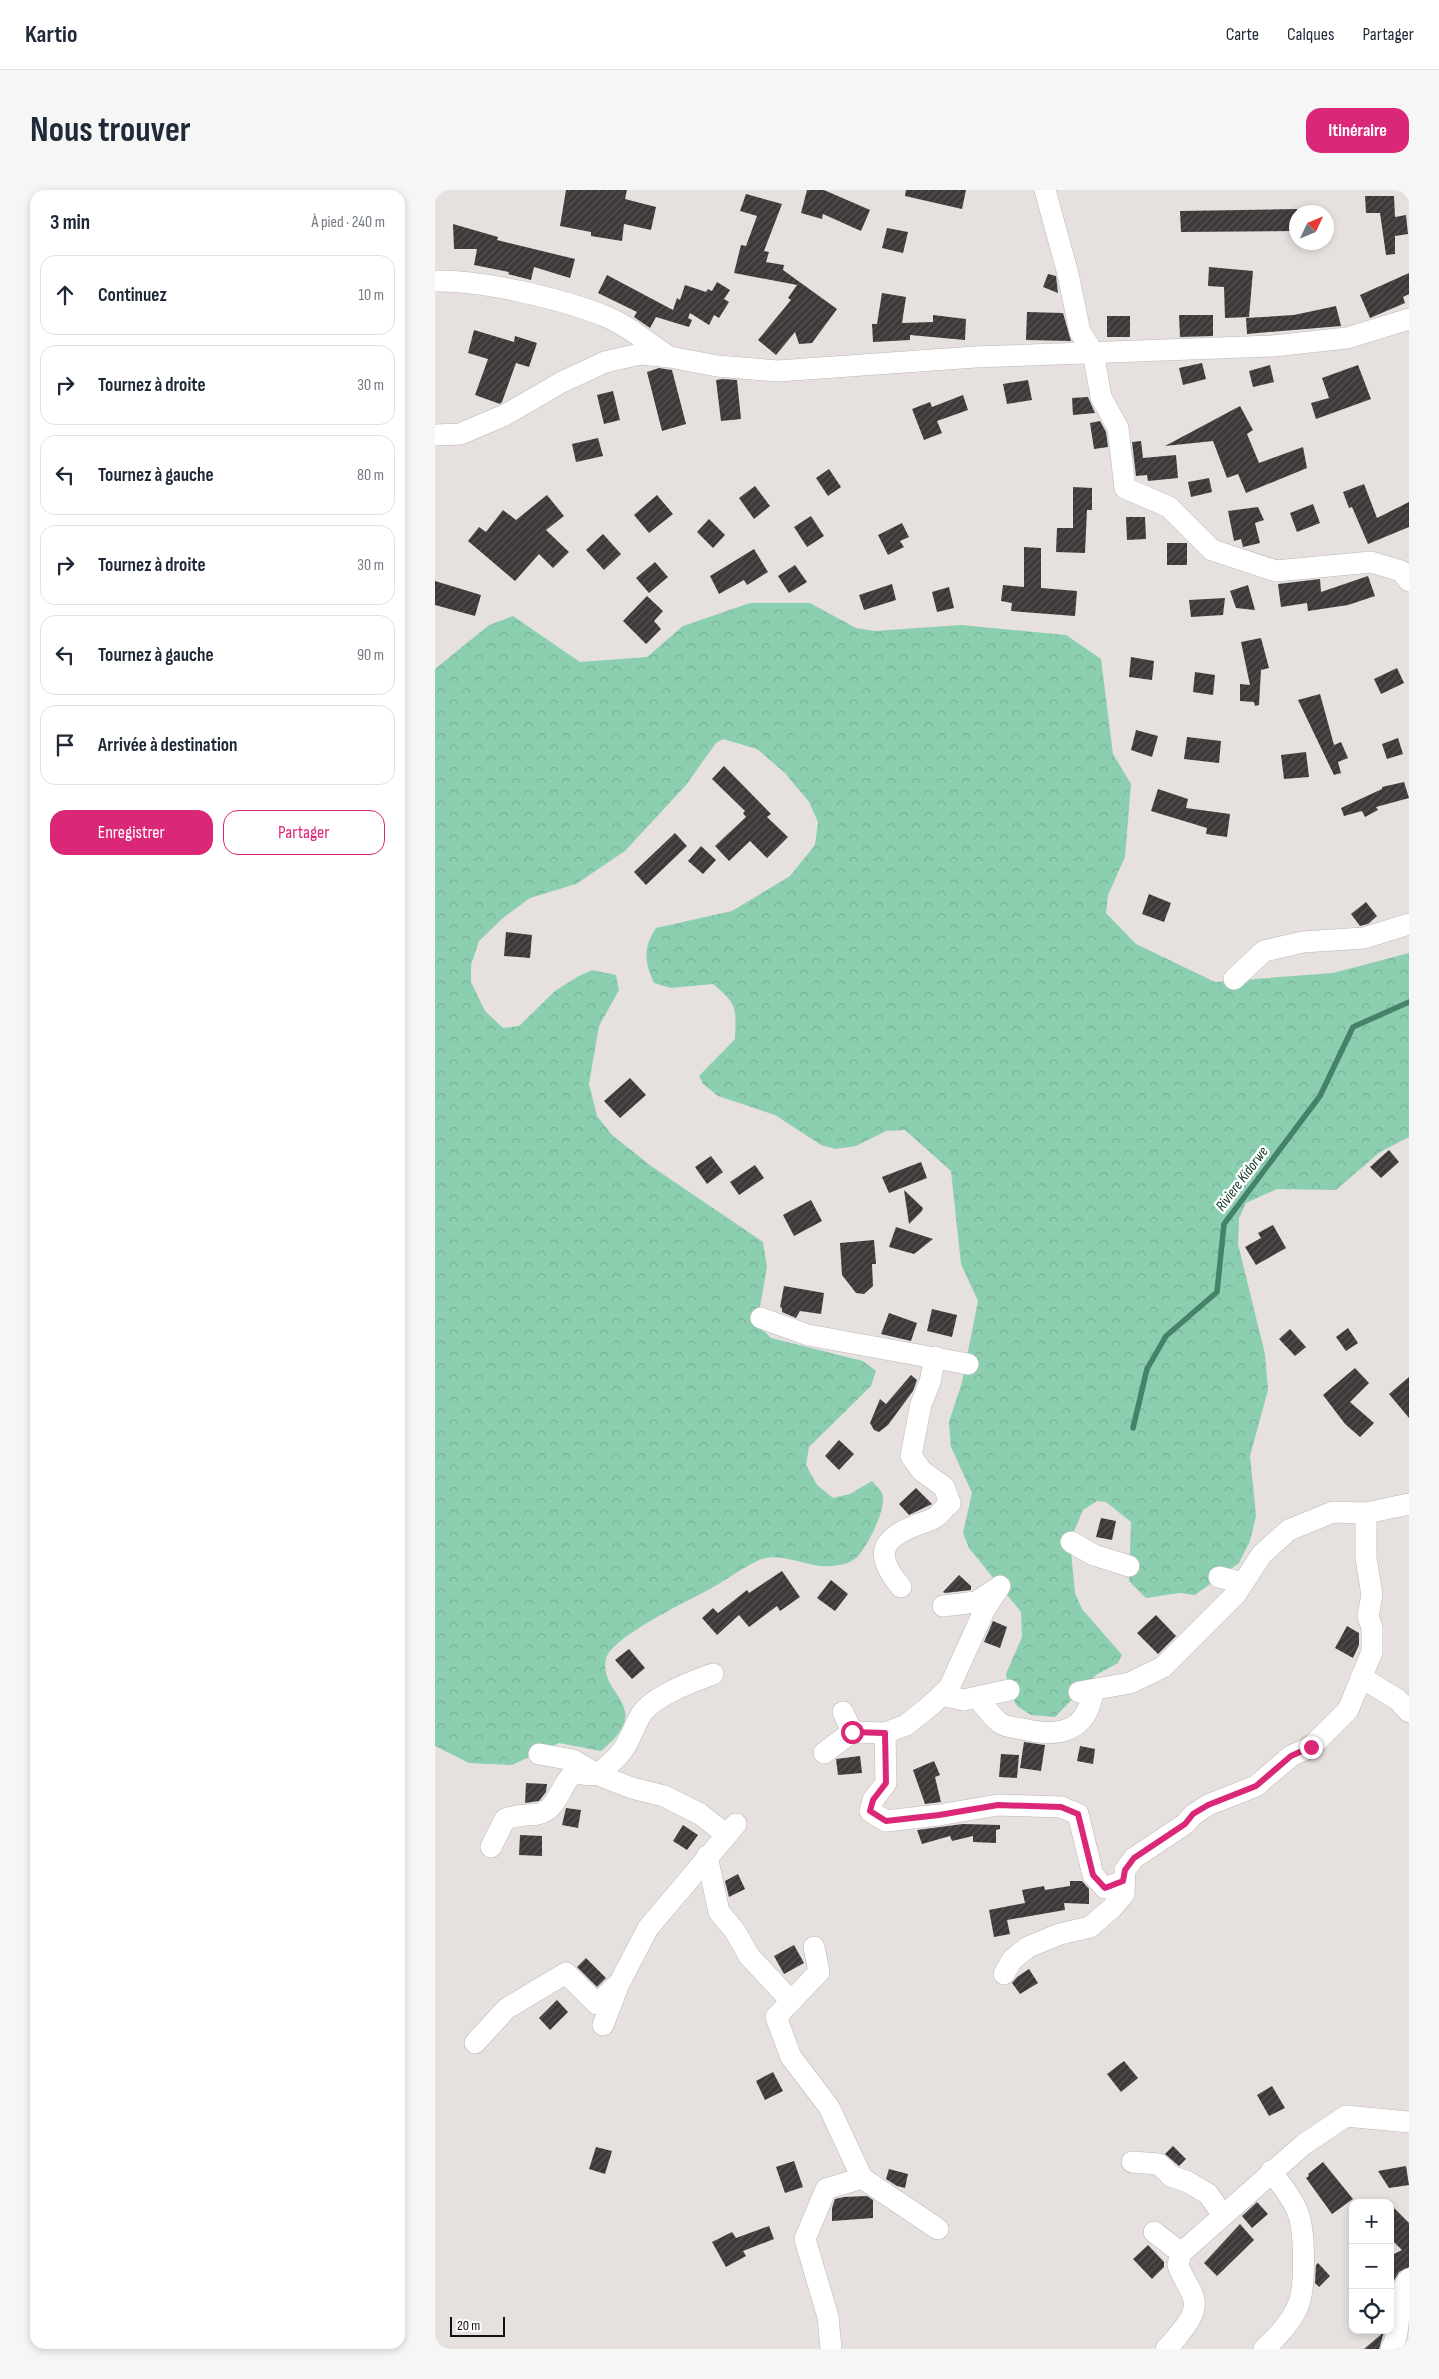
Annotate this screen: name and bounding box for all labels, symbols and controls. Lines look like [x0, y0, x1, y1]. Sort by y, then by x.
text: Kartio [25, 20, 77, 49]
text: Carte [1226, 24, 1259, 45]
text: Calques [1287, 24, 1334, 45]
text: Partager [1362, 24, 1414, 45]
button: Itinéraire [1306, 108, 1409, 153]
text: Nous trouver [30, 109, 191, 152]
north arrow [1289, 205, 1334, 250]
text: 3 min [50, 210, 90, 235]
text: À pied · 240 m [311, 213, 385, 232]
icon: ahead [51, 281, 79, 309]
text: Continuez [98, 284, 167, 307]
text: 10 m [358, 286, 384, 305]
icon: right [51, 371, 79, 399]
text: Tournez à droite [98, 374, 206, 397]
text: 30 m [357, 376, 384, 395]
icon: left [51, 461, 79, 489]
text: Tournez à gauche [98, 464, 214, 487]
text: 80 m [357, 466, 384, 485]
icon: right [51, 551, 79, 579]
text: Tournez à droite [98, 554, 206, 577]
text: 30 m [357, 556, 384, 575]
icon: left [51, 641, 79, 669]
text: Tournez à gauche [98, 644, 214, 667]
text: 90 m [357, 646, 384, 665]
icon: arrive [51, 731, 79, 759]
text: Arrivée à destination [98, 734, 238, 757]
button: Enregistrer [50, 810, 213, 855]
button: Partager [223, 810, 385, 855]
water label: Riviere Kidorwe [1212, 1143, 1273, 1215]
route start [841, 1721, 864, 1744]
route end [1300, 1736, 1323, 1759]
map controls [1349, 2199, 1394, 2334]
button: + [1349, 2199, 1394, 2244]
button: − [1349, 2244, 1394, 2289]
button: locate [1349, 2289, 1394, 2334]
scale bar [450, 2314, 505, 2337]
text: 20 m [457, 2317, 480, 2334]

